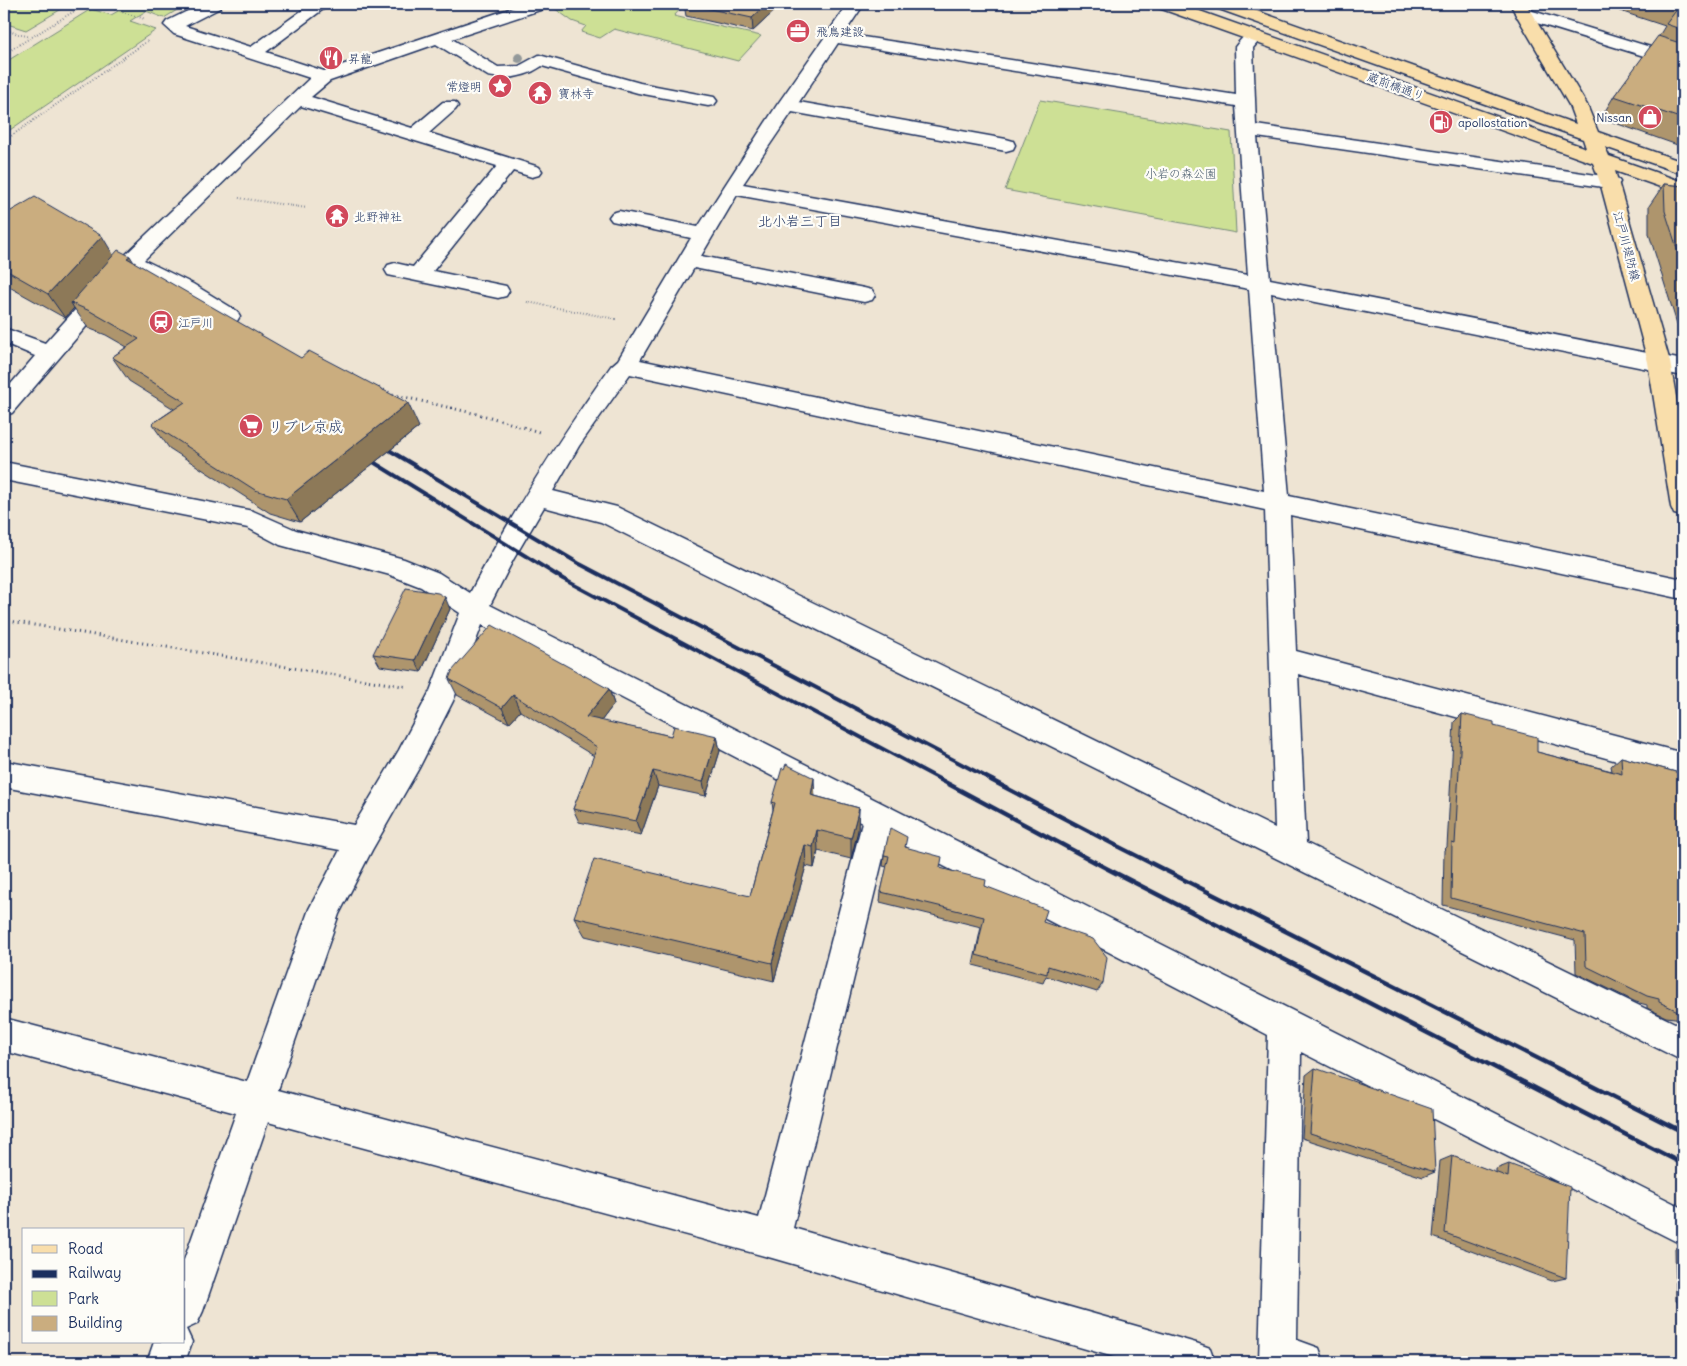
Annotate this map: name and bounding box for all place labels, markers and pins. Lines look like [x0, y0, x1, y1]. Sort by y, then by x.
office icon: 飛鳥建設 [785, 18, 811, 44]
place label: 飛鳥建設 [816, 24, 864, 39]
restaurant icon: 昇龍 [318, 45, 344, 71]
place label: 昇龍 [348, 51, 372, 66]
place icon: 常燈明 [487, 73, 513, 99]
place label: 常燈明 [446, 79, 482, 94]
temple icon: 寶林寺 [527, 80, 553, 106]
place label: 寶林寺 [558, 86, 594, 101]
shop icon: Nissan [1637, 104, 1663, 130]
fuel station icon: apollostation [1428, 109, 1454, 135]
place label: Nissan [1596, 110, 1632, 125]
place label: apollostation [1458, 115, 1527, 130]
temple icon: 北野神社 [324, 203, 350, 229]
place label: 北野神社 [354, 209, 402, 224]
station icon: 江戸川 [148, 309, 174, 335]
place label: 江戸川 [178, 315, 214, 330]
supermarket icon: リブレ京成 [238, 413, 264, 439]
place label: リブレ京成 [268, 417, 343, 436]

